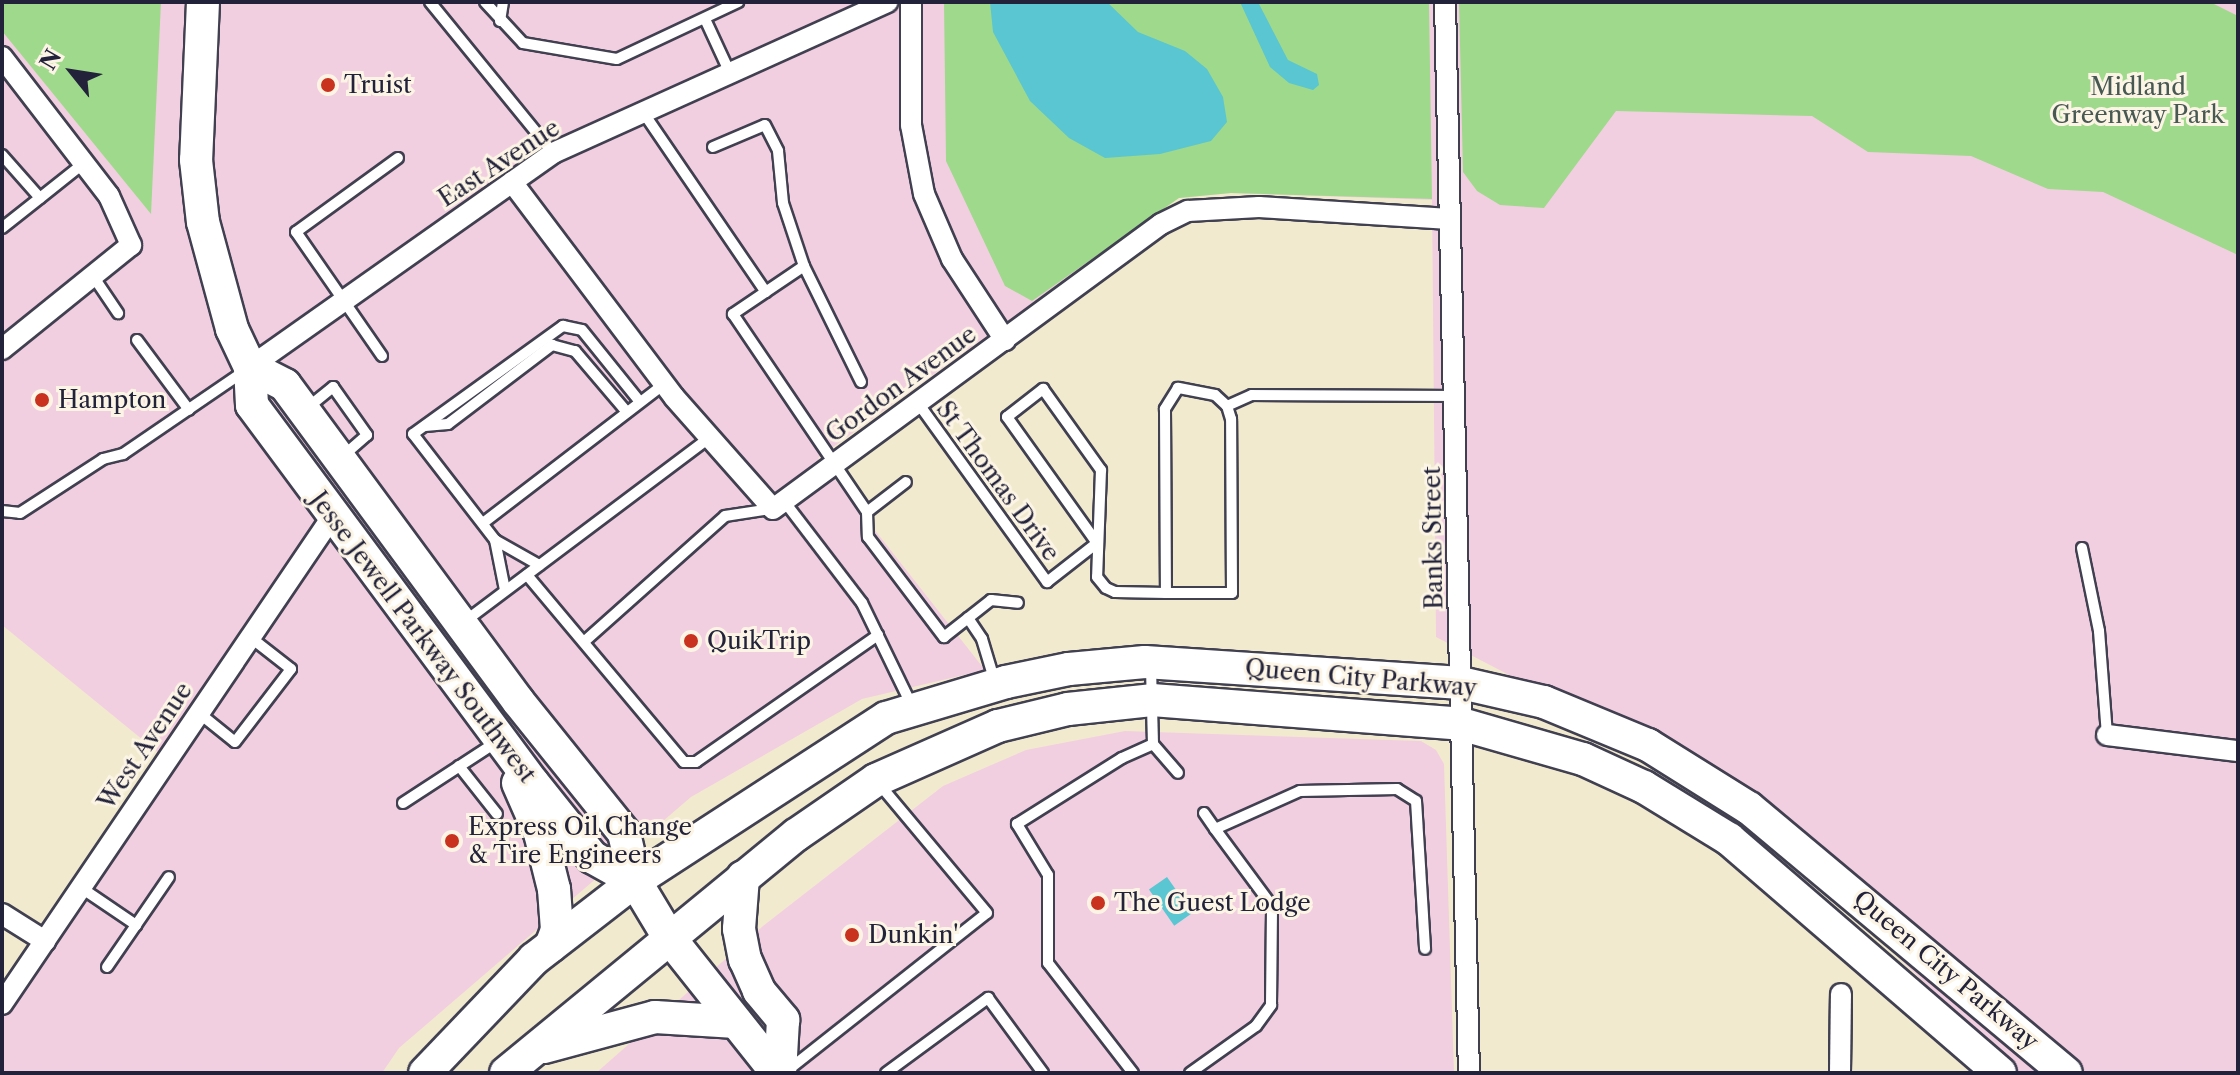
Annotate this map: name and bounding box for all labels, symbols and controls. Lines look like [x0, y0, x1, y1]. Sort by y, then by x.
north arrow [32, 32, 112, 112]
text: N [34, 45, 67, 75]
place label: Truist [344, 71, 411, 99]
park label: Midland Greenway Park [2051, 73, 2225, 129]
marker: Truist [319, 76, 337, 94]
street label: East Avenue [433, 113, 565, 213]
street label: Gordon Avenue [820, 319, 982, 449]
place label: Hampton [58, 386, 166, 414]
marker: Hampton [33, 391, 51, 409]
street label: St Thomas Drive [930, 395, 1066, 567]
street label: Banks Street [1417, 466, 1449, 610]
street label: Jesse Jewell Parkway Southwest [304, 485, 542, 789]
place label: QuikTrip [707, 627, 811, 655]
marker: QuikTrip [682, 632, 700, 650]
street label: Queen City Parkway [1244, 653, 1478, 703]
street label: West Avenue [92, 677, 198, 815]
place label: Express Oil Change & Tire Engineers [468, 813, 692, 869]
marker: Express Oil Change & Tire Engineers [443, 832, 461, 850]
street label: Queen City Parkway [1847, 884, 2045, 1056]
place label: The Guest Lodge [1114, 889, 1311, 917]
marker: The Guest Lodge [1089, 894, 1107, 912]
place label: Dunkin' [868, 921, 958, 949]
marker: Dunkin' [843, 926, 861, 944]

